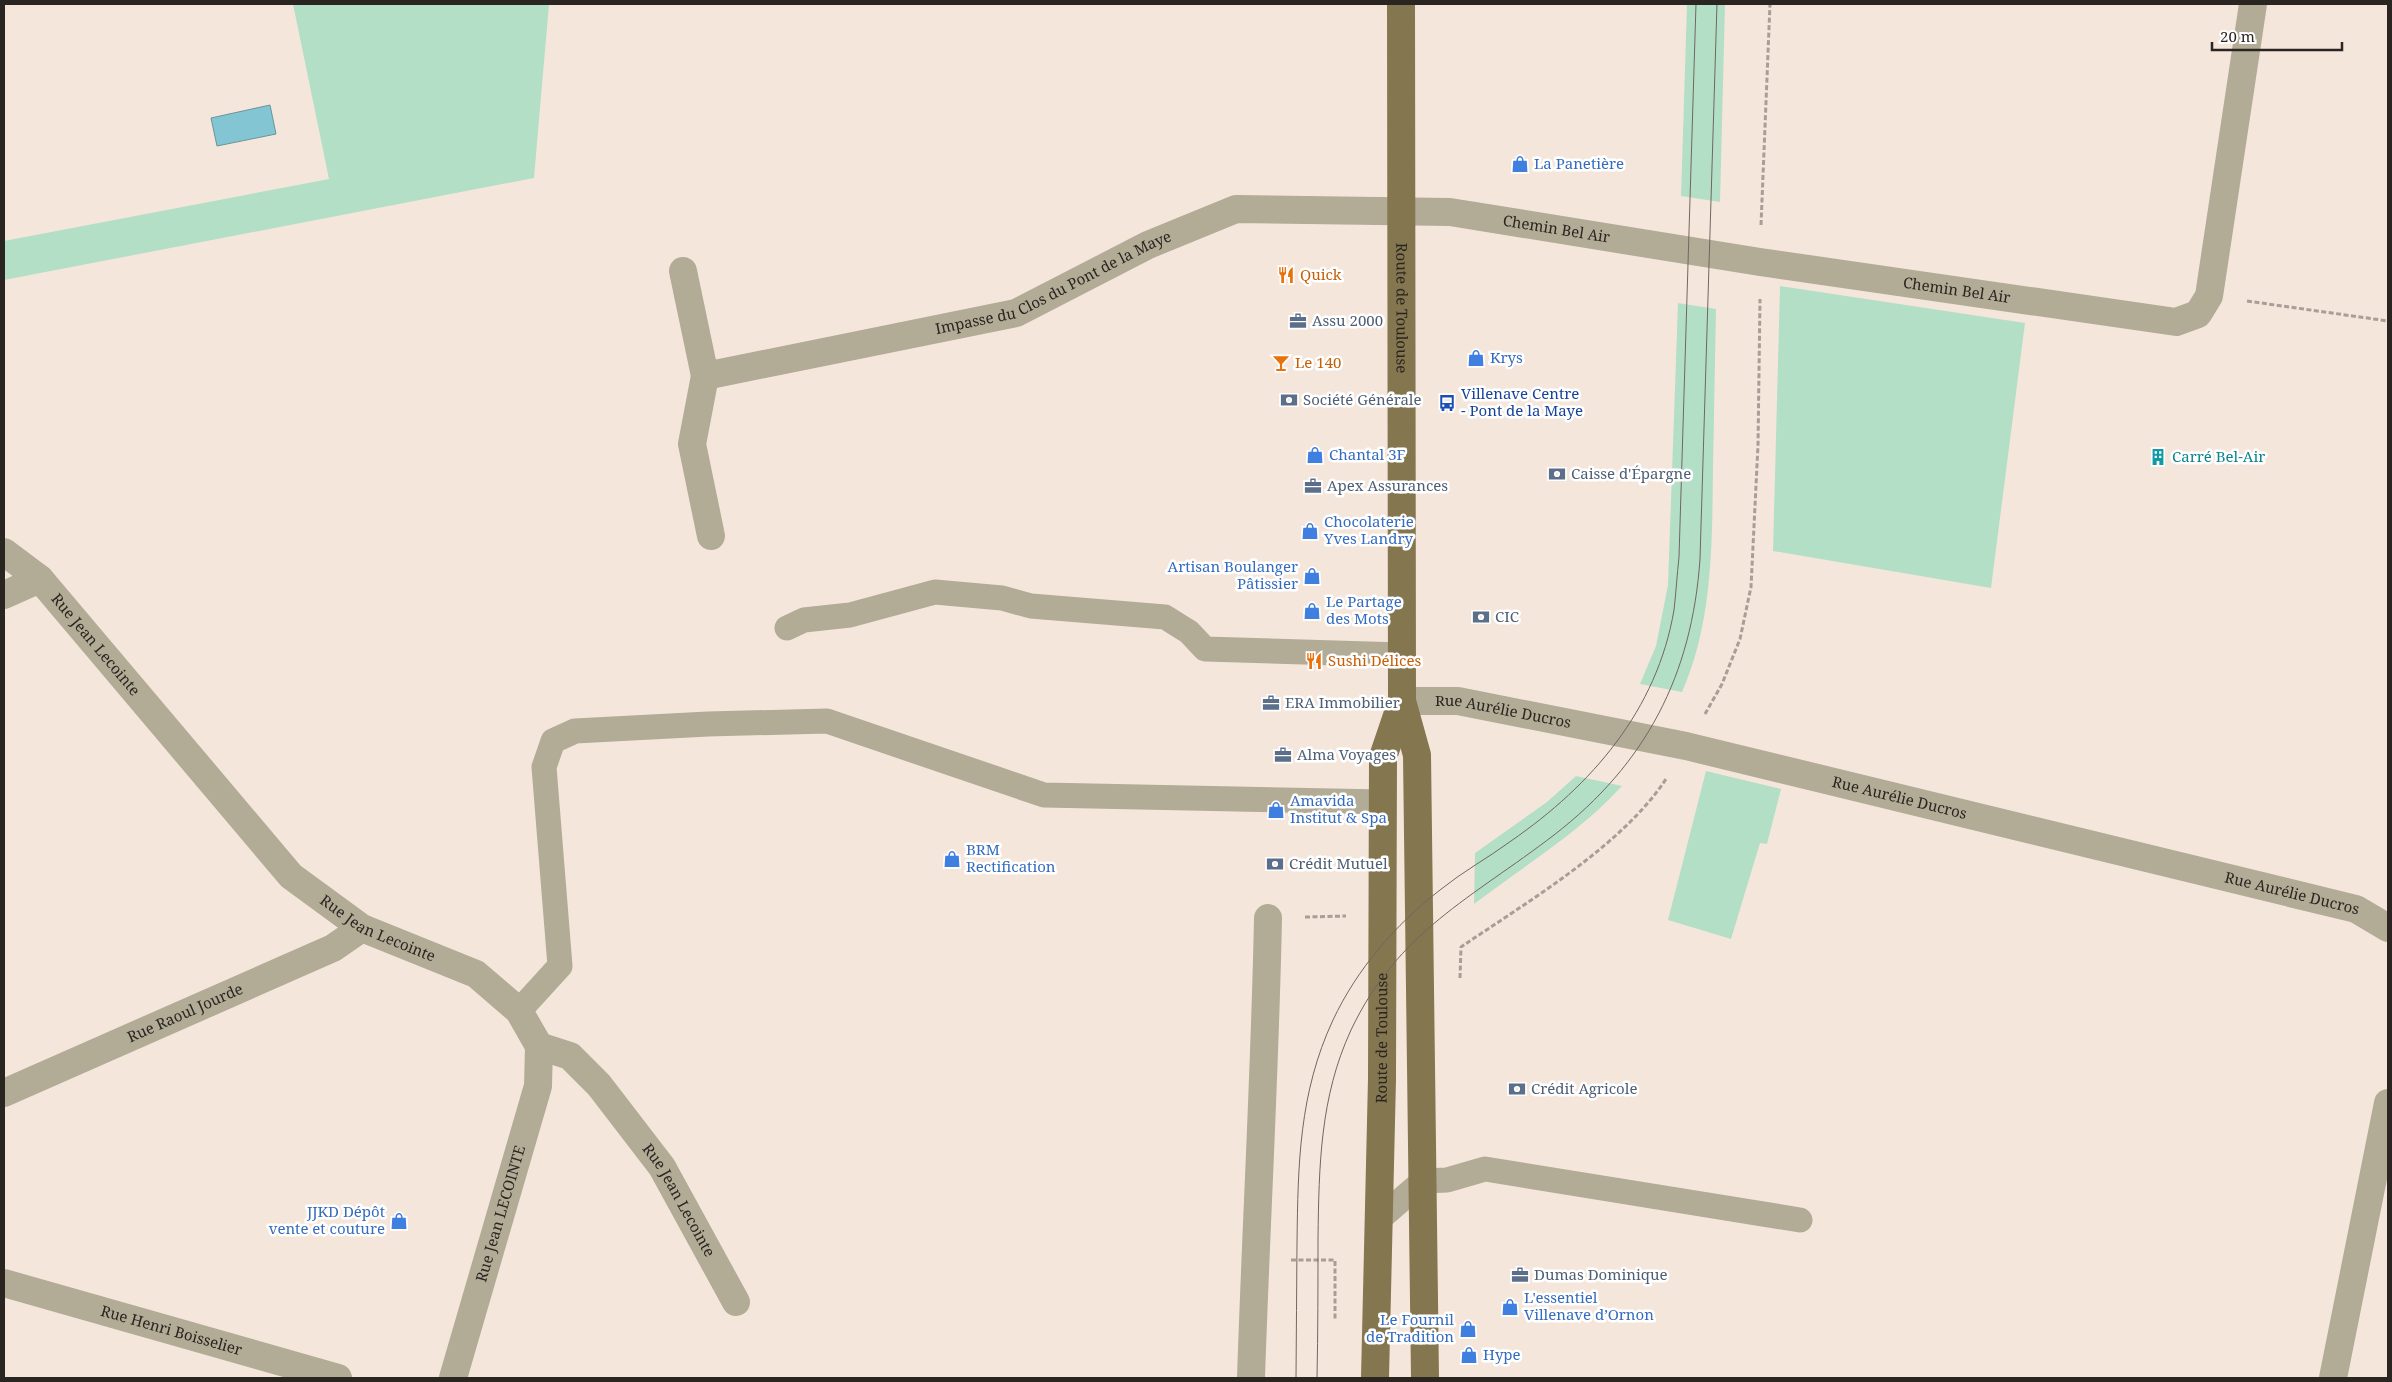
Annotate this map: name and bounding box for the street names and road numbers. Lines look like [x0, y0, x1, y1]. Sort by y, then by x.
street label: Chemin Bel Air [1502, 210, 1612, 247]
street label: Impasse du Clos du Pont de la Maye [933, 226, 1174, 338]
street label: Route de Toulouse [1392, 243, 1413, 373]
street label: Chemin Bel Air [1902, 272, 2012, 307]
street label: Rue Jean Lecointe [47, 589, 145, 699]
street label: Rue Aurélie Ducros [1435, 690, 1573, 732]
street label: Rue Aurélie Ducros [1830, 771, 1969, 823]
street label: Rue Aurélie Ducros [2223, 866, 2362, 919]
street label: Rue Jean Lecointe [316, 890, 439, 966]
street label: Route de Toulouse [1370, 973, 1391, 1104]
street label: Rue Raoul Jourde [124, 978, 246, 1046]
street label: Rue Jean Lecointe [639, 1139, 720, 1260]
street label: Rue Jean LECOINTE [470, 1143, 529, 1284]
street label: Rue Henri Boisselier [99, 1300, 245, 1359]

